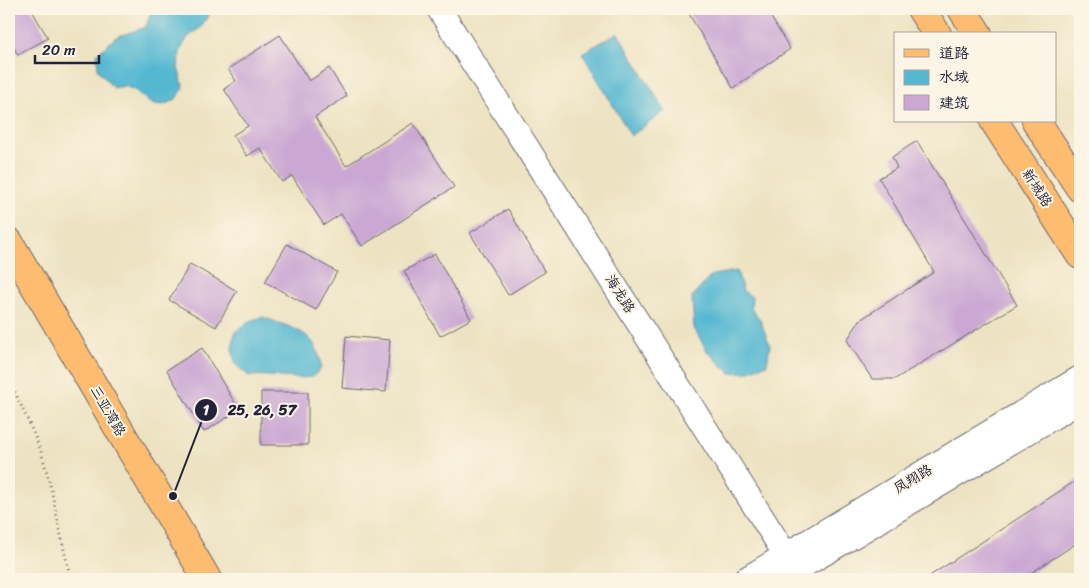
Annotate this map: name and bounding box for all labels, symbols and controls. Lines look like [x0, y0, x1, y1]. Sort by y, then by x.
scale bar [35, 32, 99, 64]
legend [894, 32, 1056, 122]
text: 20 m [42, 37, 76, 63]
text: 道路 [939, 40, 969, 66]
text: 水域 [939, 64, 969, 90]
text: 建筑 [939, 90, 969, 116]
street label: 新城路 [1015, 164, 1059, 212]
street label: 海龙路 [598, 270, 642, 318]
street label: 三亚湾路 [83, 381, 133, 441]
callout: 25, 26, 57 [193, 395, 307, 425]
text: 1 [203, 397, 210, 423]
text: 25, 26, 57 [227, 397, 298, 423]
street label: 凤翔路 [889, 457, 937, 501]

